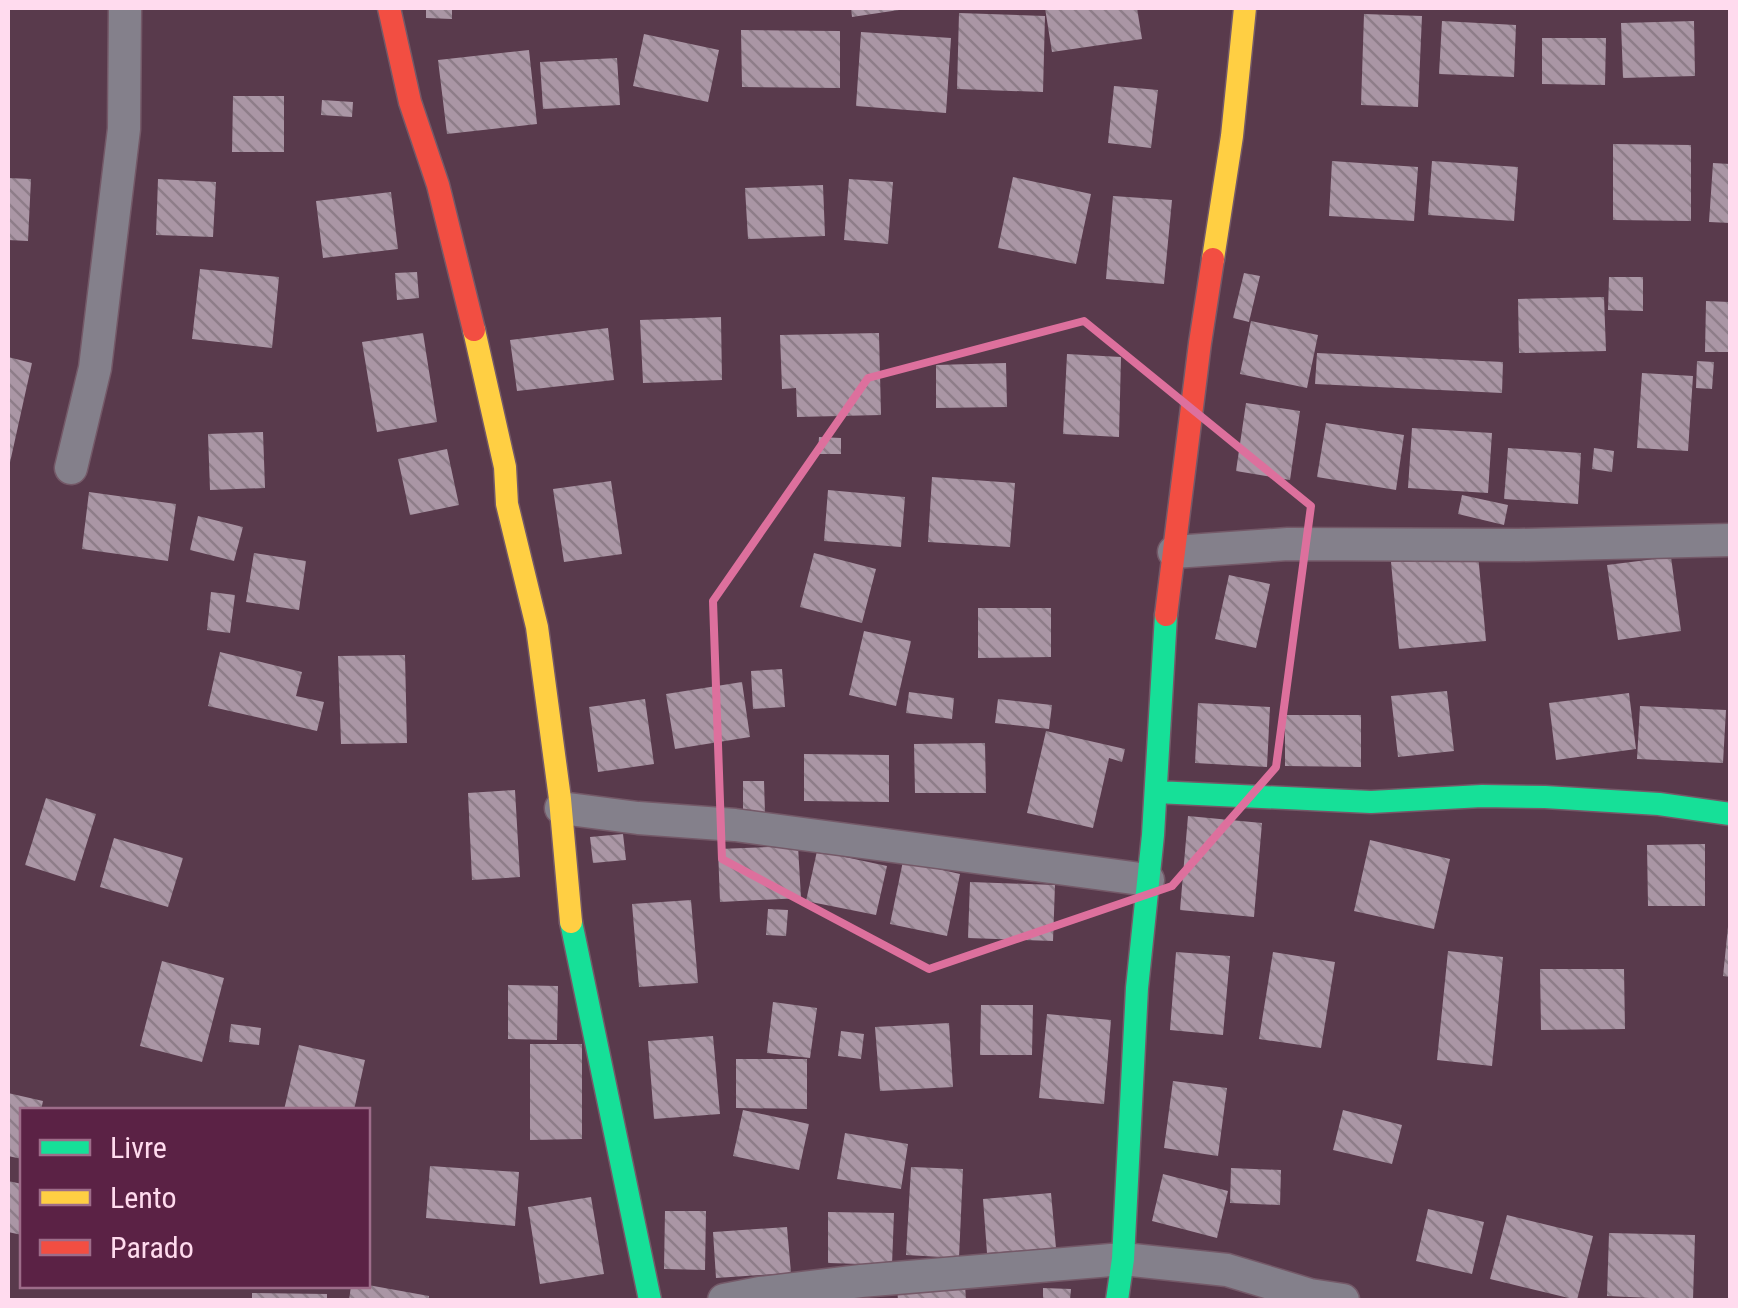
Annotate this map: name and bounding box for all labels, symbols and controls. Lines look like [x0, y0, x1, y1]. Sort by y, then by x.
legend [20, 1108, 370, 1288]
text: Livre [110, 1130, 167, 1165]
text: Lento [110, 1180, 177, 1215]
text: Parado [110, 1230, 194, 1265]

